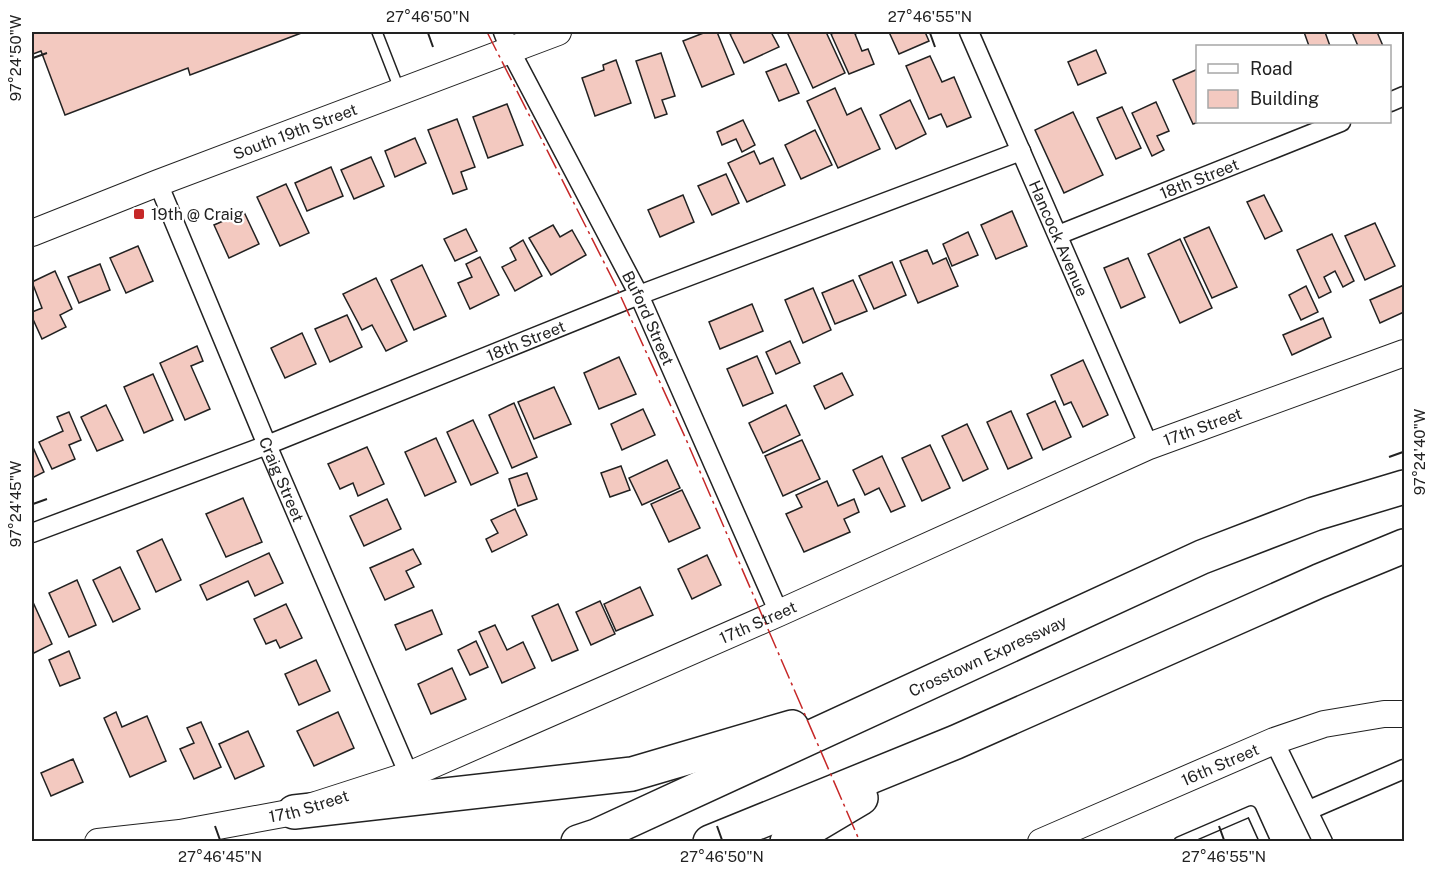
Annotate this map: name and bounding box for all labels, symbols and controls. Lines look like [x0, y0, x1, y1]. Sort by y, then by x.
text: 27°46'50"N [386, 8, 470, 25]
text: 27°46'55"N [888, 8, 972, 25]
text: 97°24'50"W [7, 15, 24, 101]
legend [1196, 45, 1391, 123]
text: Road [1250, 58, 1293, 79]
text: Building [1250, 88, 1319, 109]
street label: South 19th Street [230, 99, 360, 163]
street label: 18th Street [1157, 154, 1241, 203]
street label: Hancock Avenue [1025, 177, 1092, 299]
place label: 19th @ Craig [151, 205, 243, 224]
marker: 19th @ Craig [132, 207, 146, 221]
street label: Buford Street [618, 268, 678, 368]
street label: 18th Street [484, 316, 568, 365]
street label: 17th Street [1161, 403, 1244, 450]
text: 97°24'40"W [1411, 409, 1428, 495]
street label: Craig Street [255, 434, 308, 524]
text: 97°24'45"W [7, 461, 24, 547]
street label: 17th Street [716, 597, 799, 647]
street label: Crosstown Expressway [905, 611, 1070, 700]
street label: 16th Street [1178, 739, 1262, 790]
street label: 17th Street [267, 786, 351, 826]
text: 27°46'45"N [178, 848, 262, 865]
text: 27°46'50"N [680, 848, 764, 865]
text: 27°46'55"N [1182, 848, 1266, 865]

